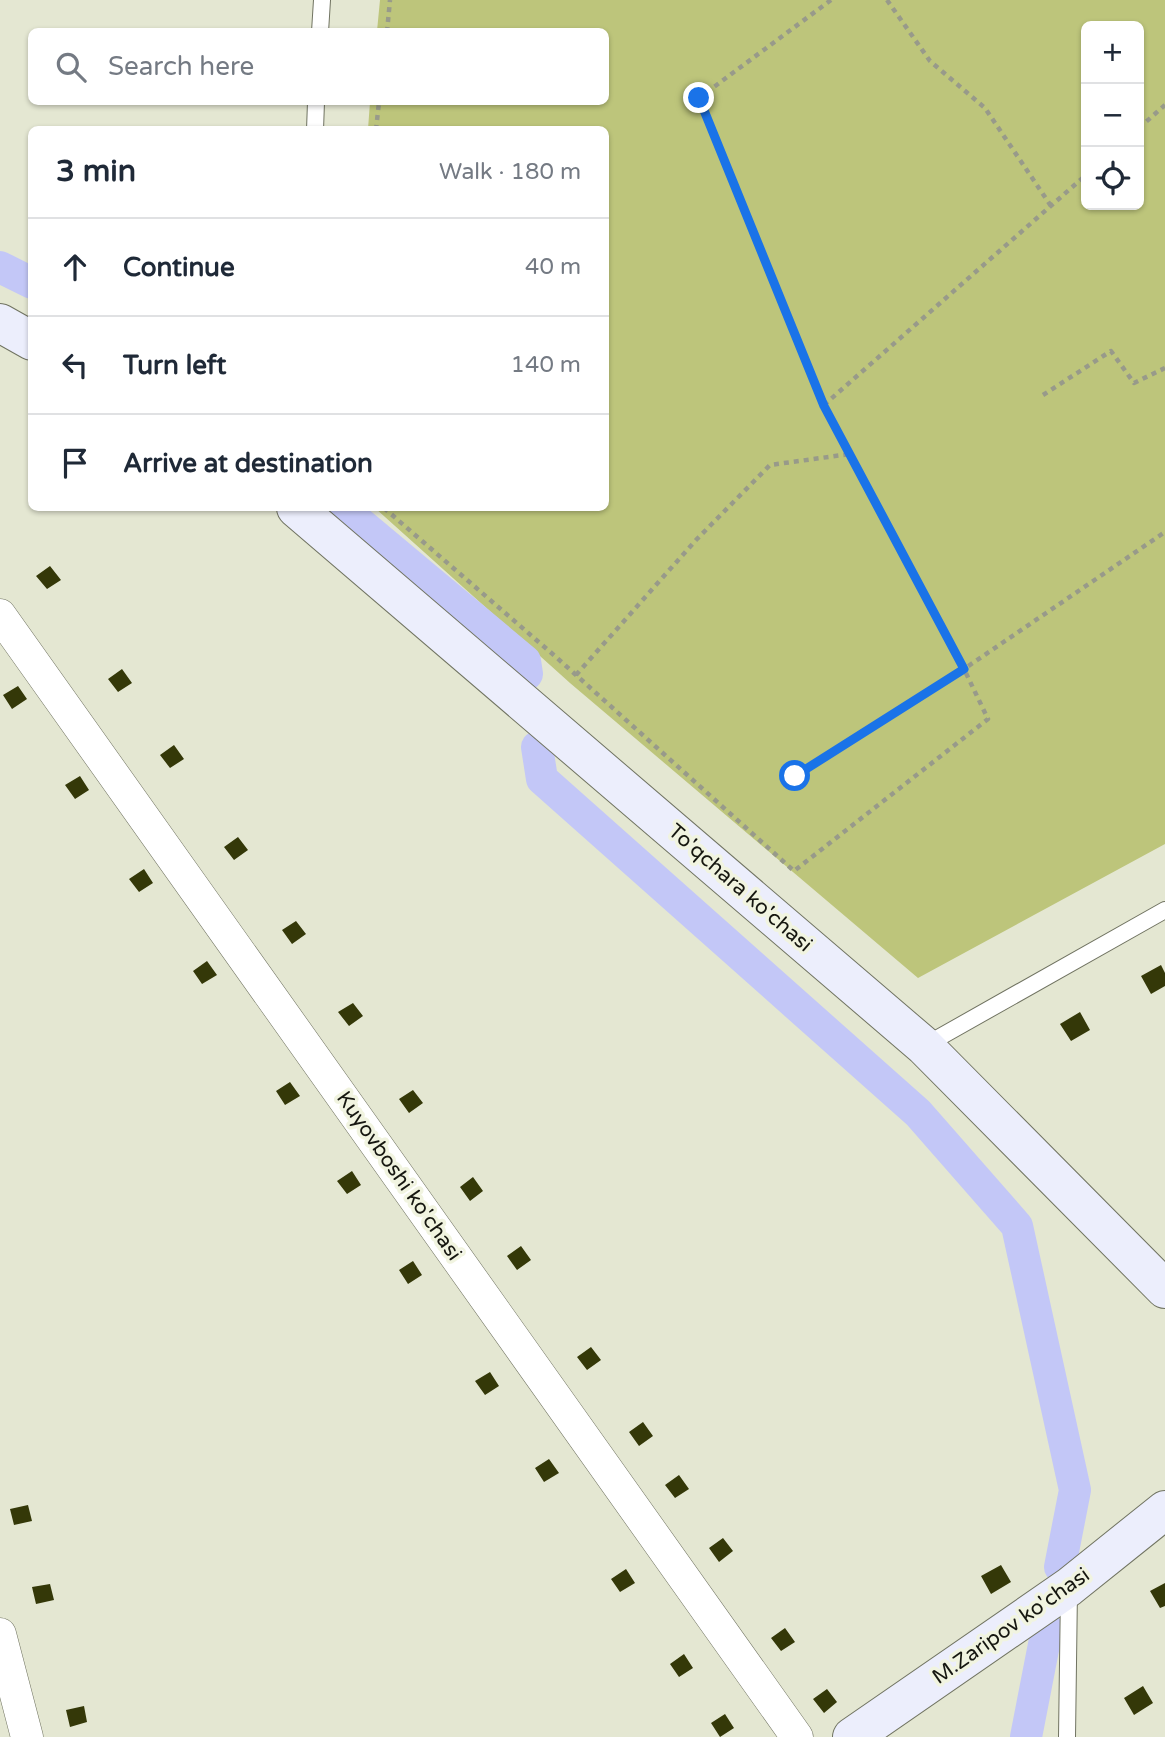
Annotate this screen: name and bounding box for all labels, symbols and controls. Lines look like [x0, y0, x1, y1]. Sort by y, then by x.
map controls [1081, 21, 1144, 210]
button: + [1081, 21, 1144, 84]
search box [28, 28, 609, 105]
icon: search [52, 48, 90, 86]
text: Search here [108, 51, 254, 82]
route end [683, 82, 714, 113]
button: − [1081, 84, 1144, 147]
button: locate [1081, 147, 1144, 210]
text: 3 min [56, 153, 136, 190]
text: Walk · 180 m [439, 158, 581, 186]
icon: ahead [56, 248, 94, 286]
text: Continue [123, 252, 235, 283]
text: 40 m [525, 253, 581, 281]
icon: left [56, 346, 94, 384]
text: Turn left [123, 350, 226, 381]
text: 140 m [511, 351, 581, 379]
icon: arrive [56, 444, 94, 482]
text: Arrive at destination [123, 448, 373, 479]
route start [779, 760, 810, 791]
street label: To'qchara ko'chasi [663, 819, 817, 957]
street label: Kuyovboshi ko'chasi [331, 1087, 467, 1265]
street label: M.Zaripov ko'chasi [928, 1562, 1094, 1690]

